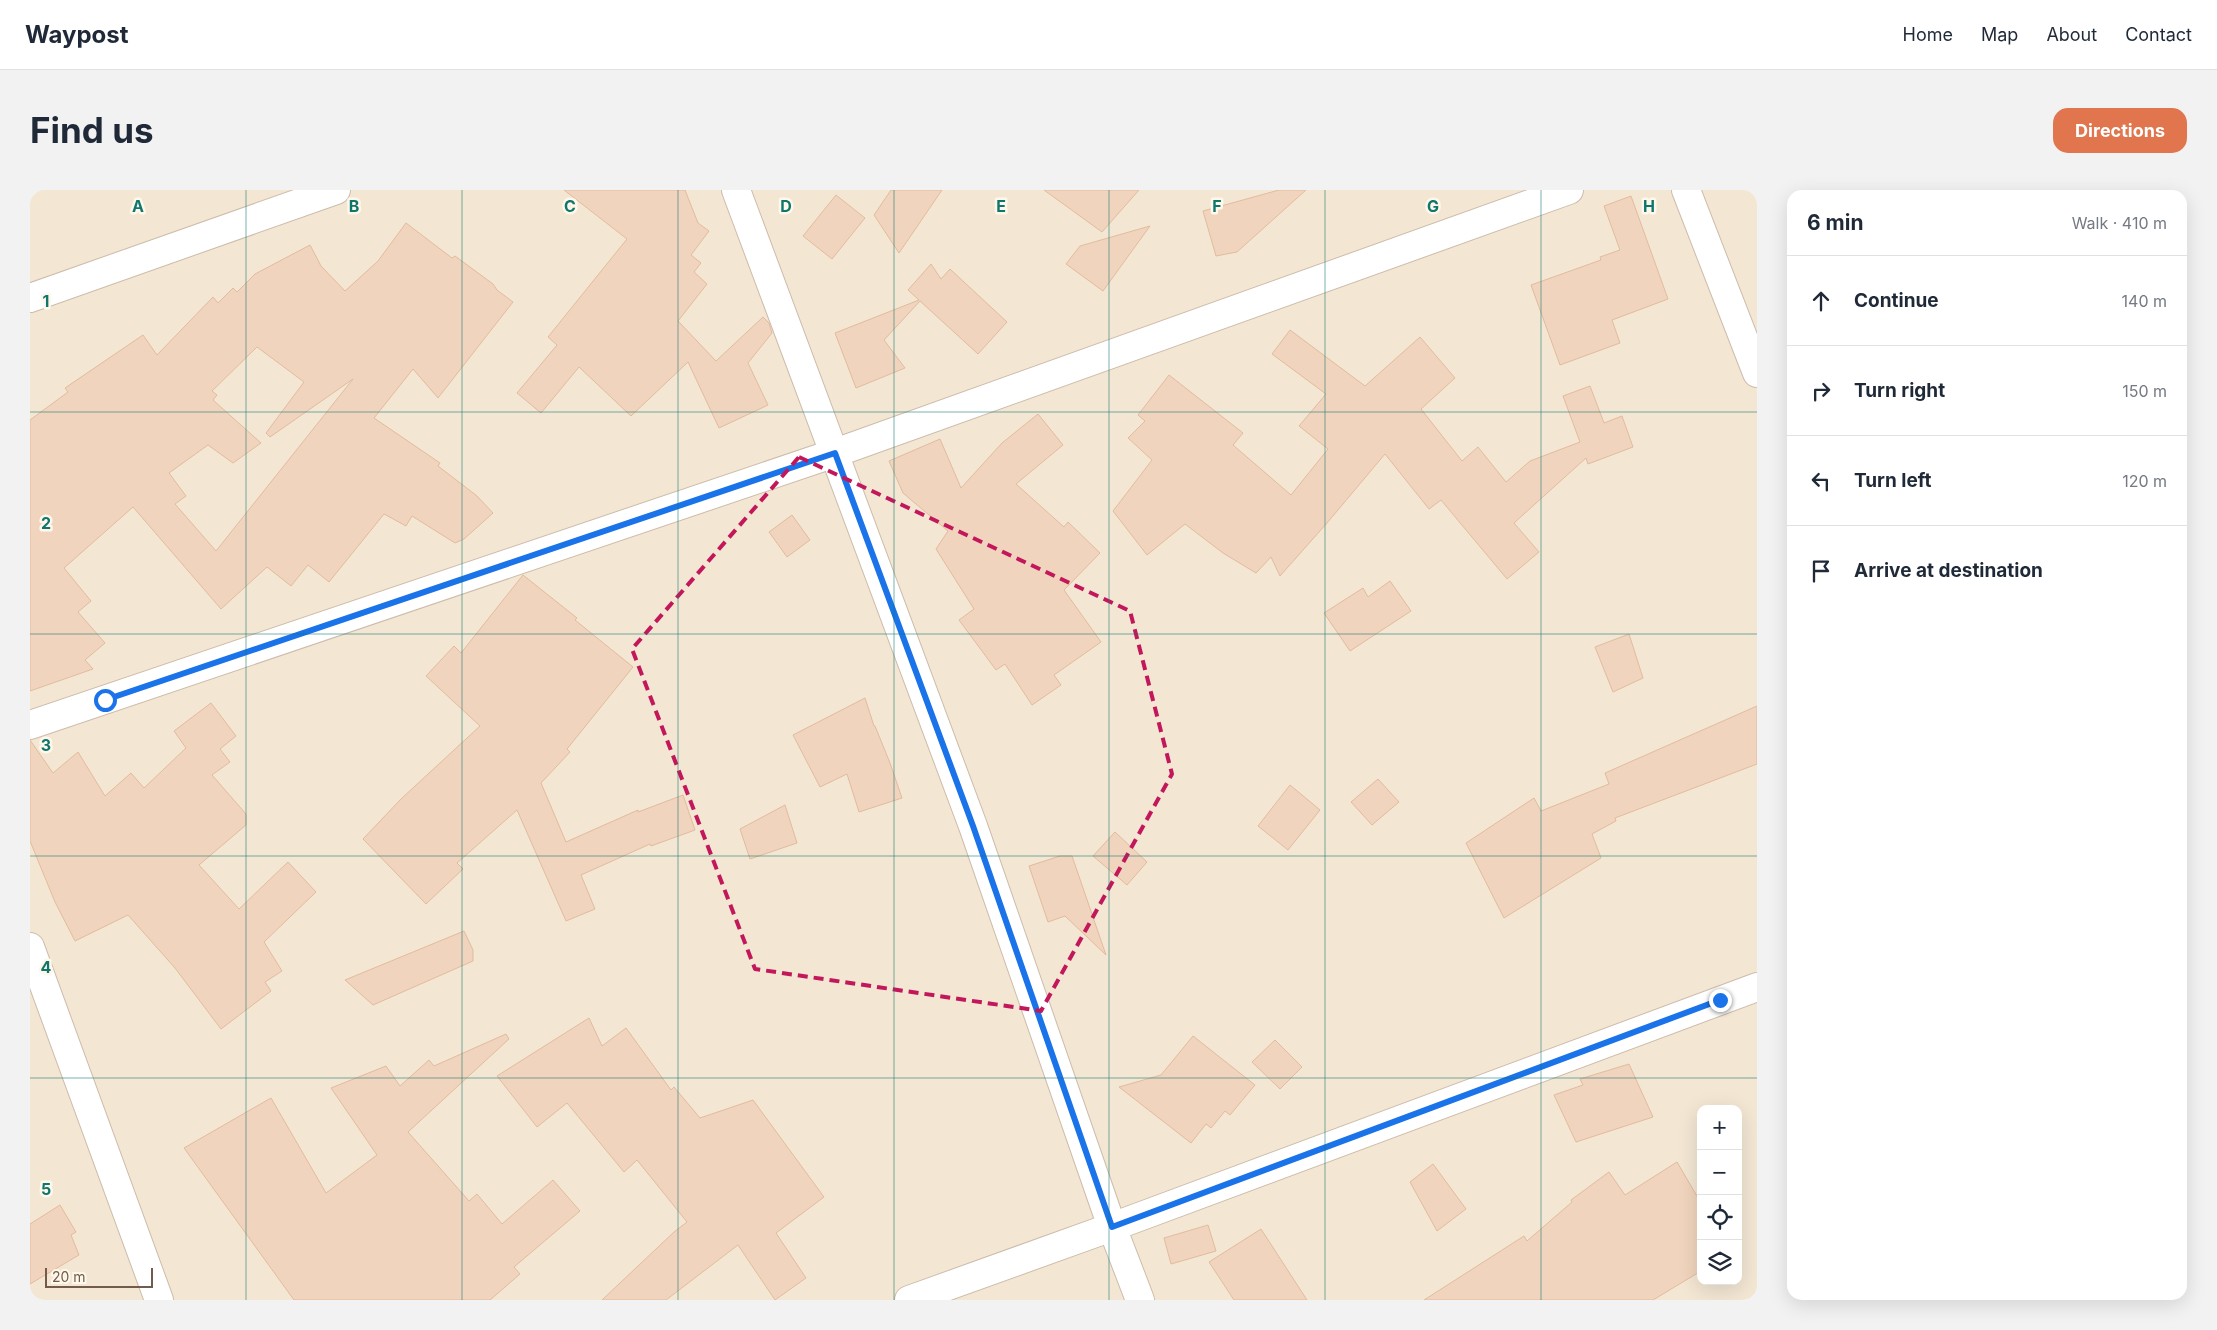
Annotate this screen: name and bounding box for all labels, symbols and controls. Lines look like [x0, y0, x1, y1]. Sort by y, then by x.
text: Waypost [25, 20, 129, 49]
text: Home [1903, 24, 1953, 45]
text: Map [1981, 24, 2018, 45]
text: About [2046, 24, 2097, 45]
text: Contact [2125, 24, 2192, 45]
button: Directions [2053, 108, 2187, 153]
text: Find us [30, 109, 154, 151]
text: A [132, 196, 144, 216]
text: B [349, 196, 359, 216]
text: C [564, 196, 576, 216]
text: D [780, 196, 792, 216]
text: E [996, 196, 1006, 216]
text: F [1212, 196, 1222, 216]
text: G [1427, 196, 1439, 216]
text: H [1643, 196, 1655, 216]
text: 6 min [1807, 210, 1864, 235]
text: Walk · 410 m [2072, 213, 2167, 233]
icon: ahead [1807, 287, 1835, 315]
text: Continue [1854, 289, 1939, 312]
text: 1 [43, 291, 49, 311]
text: 140 m [2122, 291, 2167, 311]
icon: right [1807, 377, 1835, 405]
text: Turn right [1854, 379, 1945, 402]
text: 150 m [2122, 381, 2167, 401]
icon: left [1807, 467, 1835, 495]
text: Turn left [1854, 469, 1932, 492]
text: 120 m [2122, 471, 2167, 491]
text: 2 [41, 513, 51, 533]
icon: arrive [1807, 557, 1835, 585]
text: Arrive at destination [1854, 559, 2043, 582]
route start [94, 689, 117, 712]
text: 3 [41, 735, 51, 755]
text: 4 [41, 957, 52, 977]
route end [1709, 989, 1732, 1012]
map controls [1697, 1105, 1742, 1285]
button: + [1697, 1105, 1742, 1150]
button: − [1697, 1150, 1742, 1195]
text: 5 [41, 1179, 51, 1199]
button: locate [1697, 1195, 1742, 1240]
button: layers [1697, 1240, 1742, 1285]
scale bar [45, 1265, 152, 1288]
text: 20 m [52, 1268, 86, 1285]

